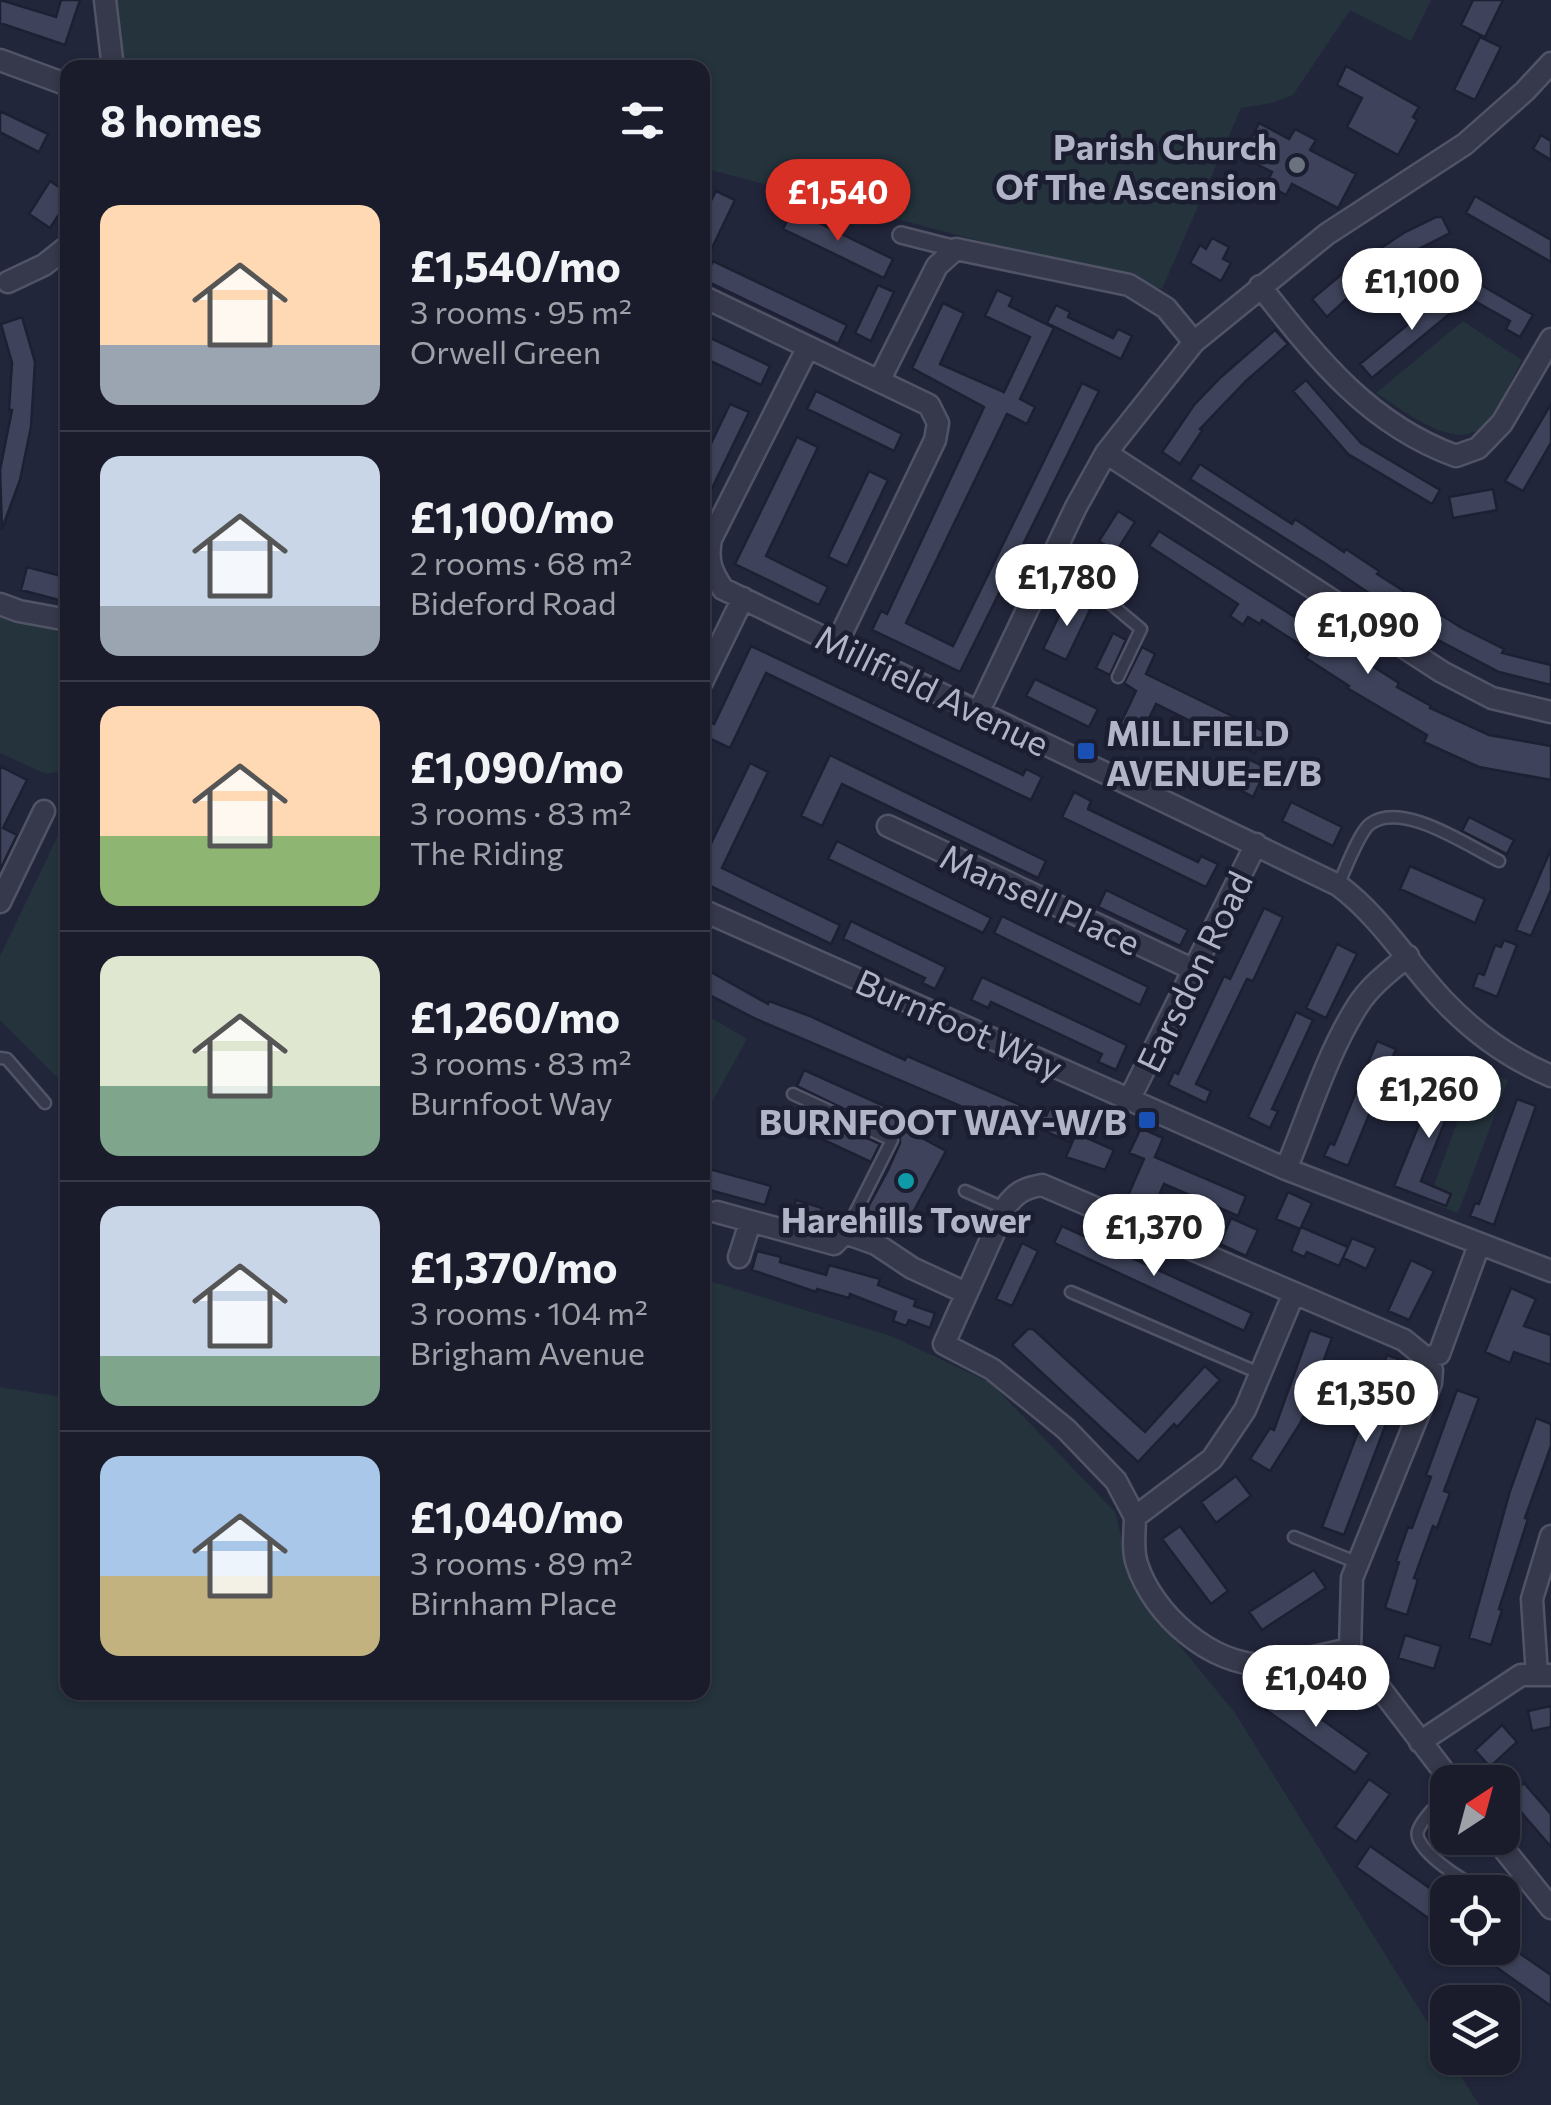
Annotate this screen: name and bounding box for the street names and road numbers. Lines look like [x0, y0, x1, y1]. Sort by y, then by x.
street label: Millfield Avenue [809, 614, 1057, 764]
street label: Mansell Place [934, 833, 1148, 963]
street label: Earsdon Road [1126, 864, 1260, 1078]
street label: Burnfoot Way [850, 958, 1070, 1088]

